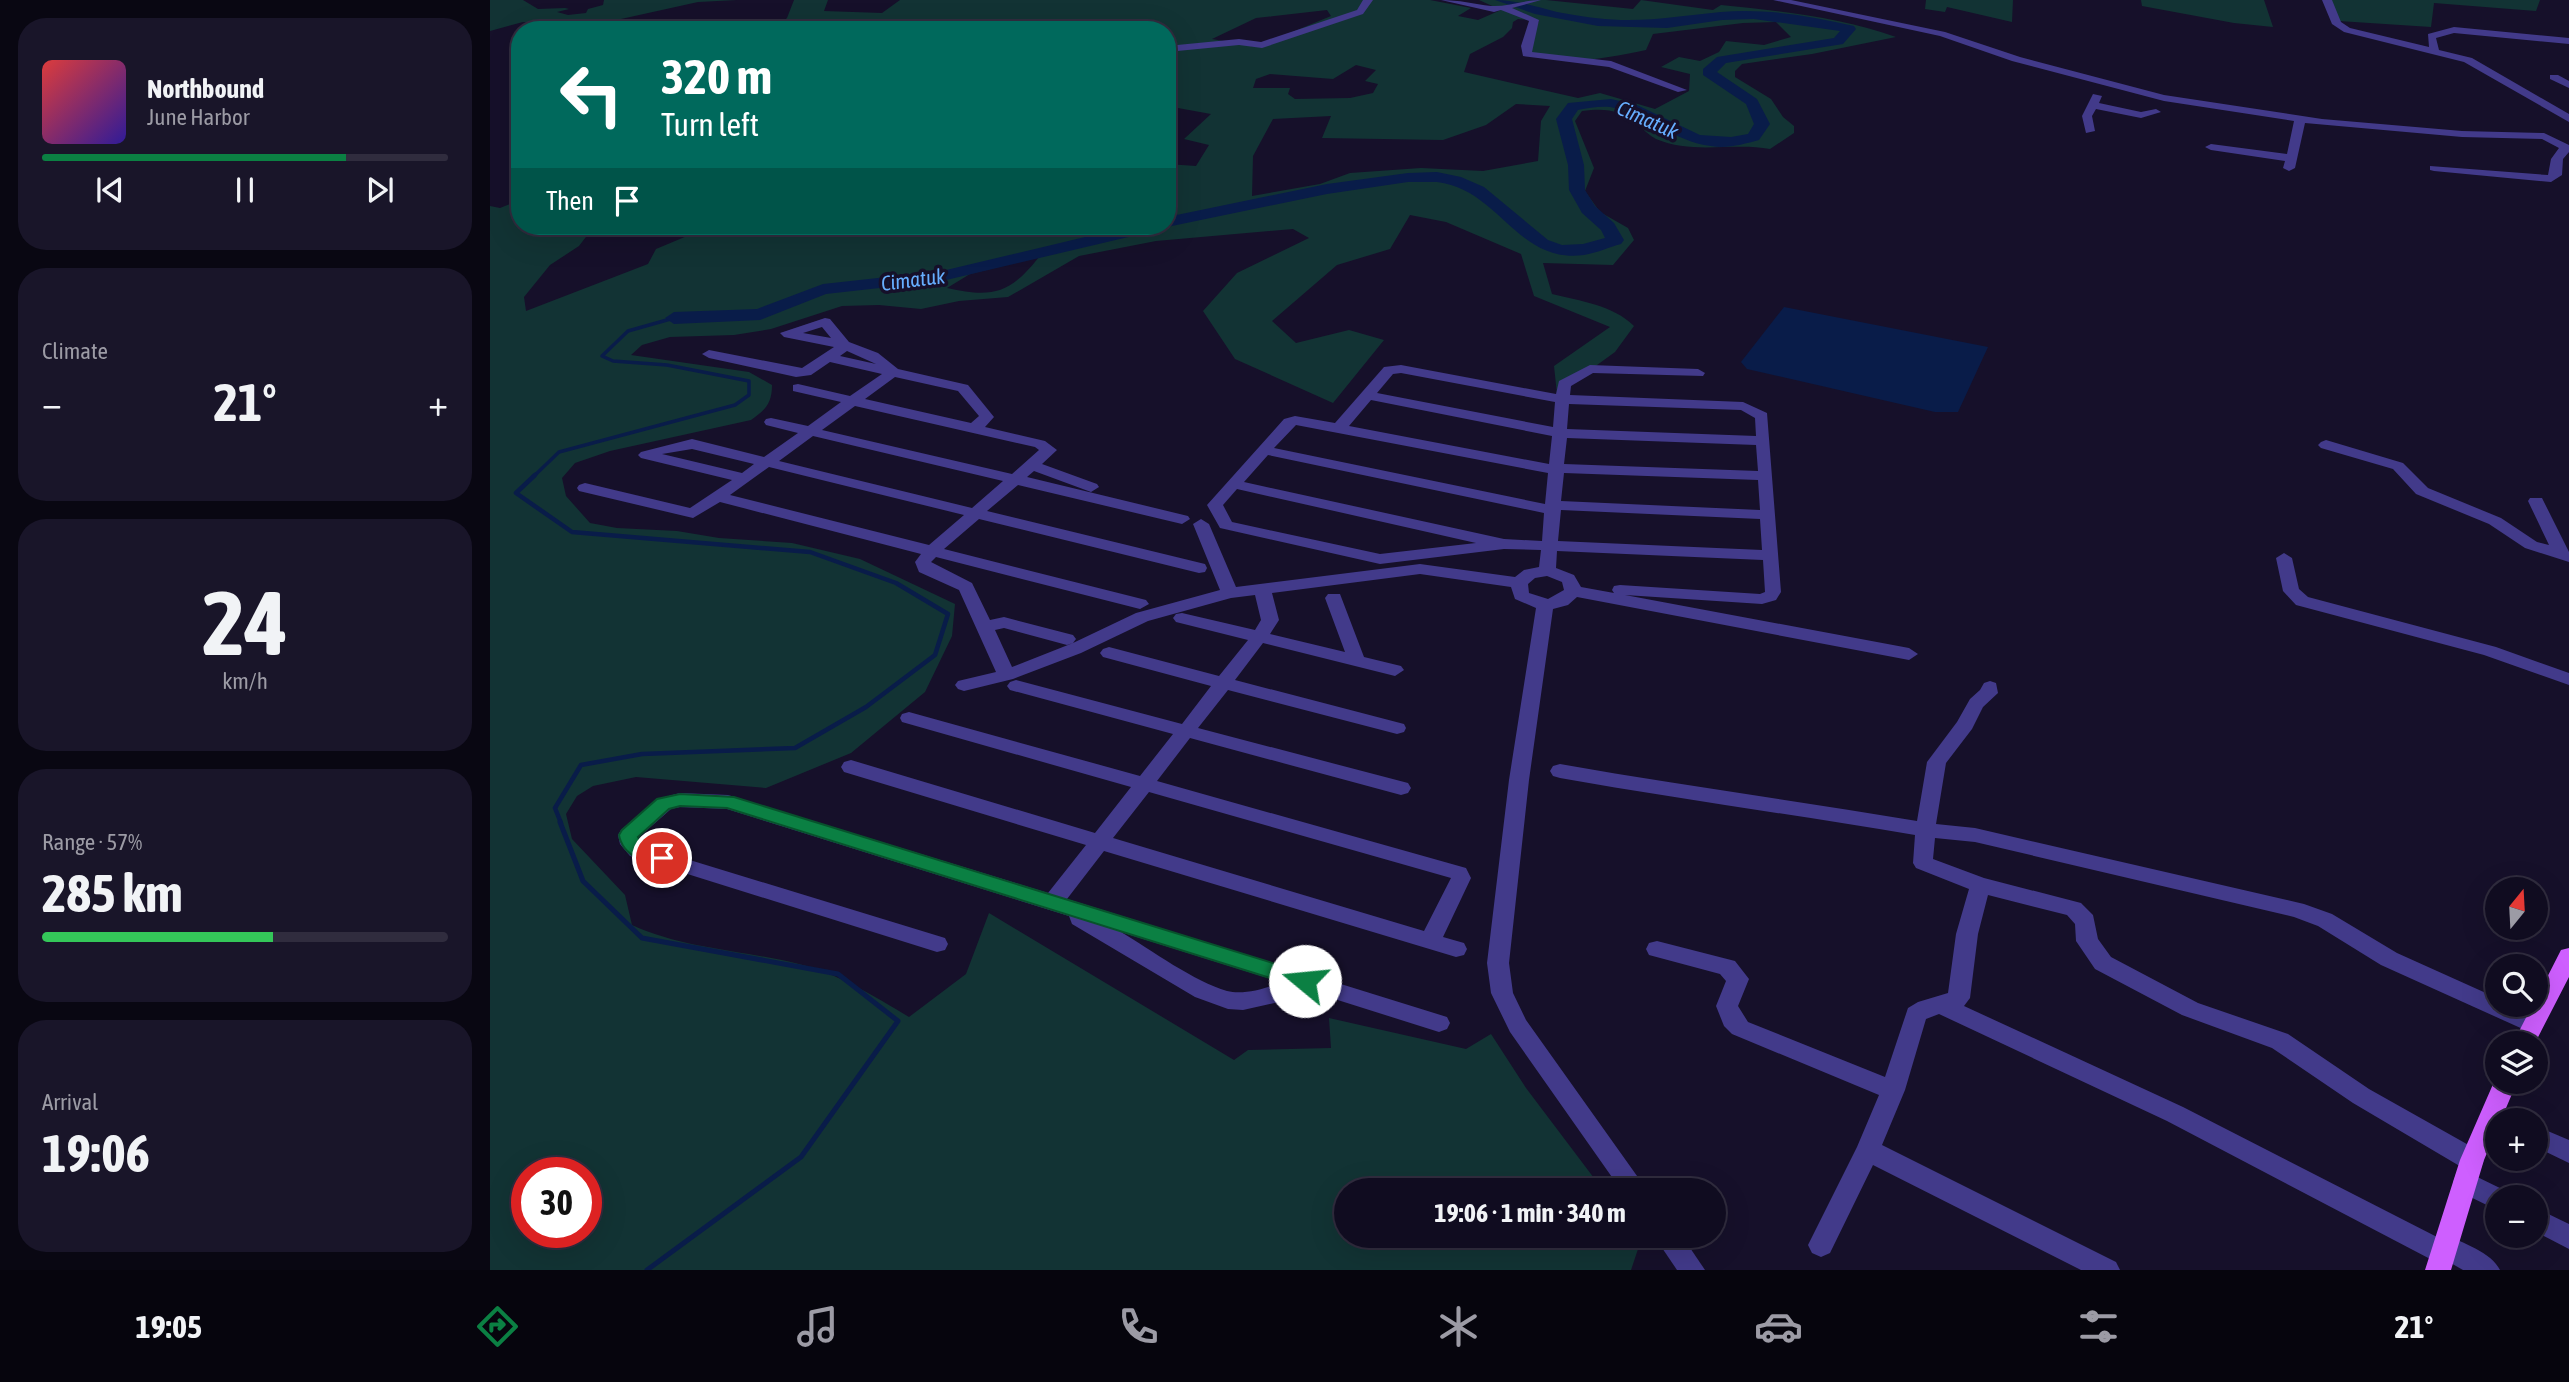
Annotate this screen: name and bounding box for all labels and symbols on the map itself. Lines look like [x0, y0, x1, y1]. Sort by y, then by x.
water label: Cimatuk [1614, 95, 1683, 143]
water label: Cimatuk [879, 263, 947, 295]
pin [632, 828, 692, 888]
north arrow [2485, 877, 2548, 940]
position arrow [1268, 944, 1342, 1018]
speed limit sign: 30 [511, 1157, 602, 1248]

